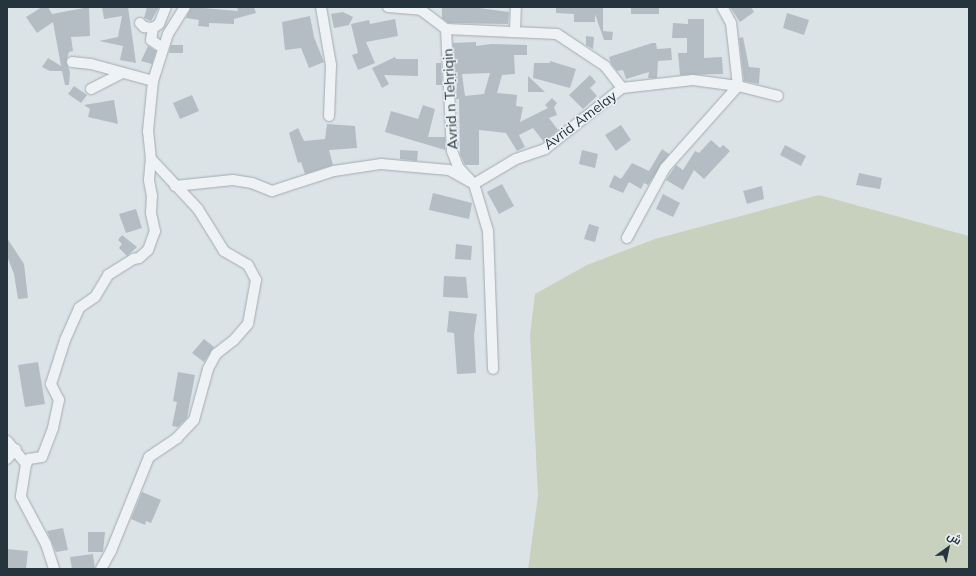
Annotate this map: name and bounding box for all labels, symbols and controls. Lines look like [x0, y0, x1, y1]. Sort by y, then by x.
street label: Avrid n Teḥṛiqin [439, 48, 461, 150]
street label: Avrid Amelay [540, 87, 620, 153]
north arrow [928, 528, 968, 568]
text: ش [945, 528, 964, 548]

